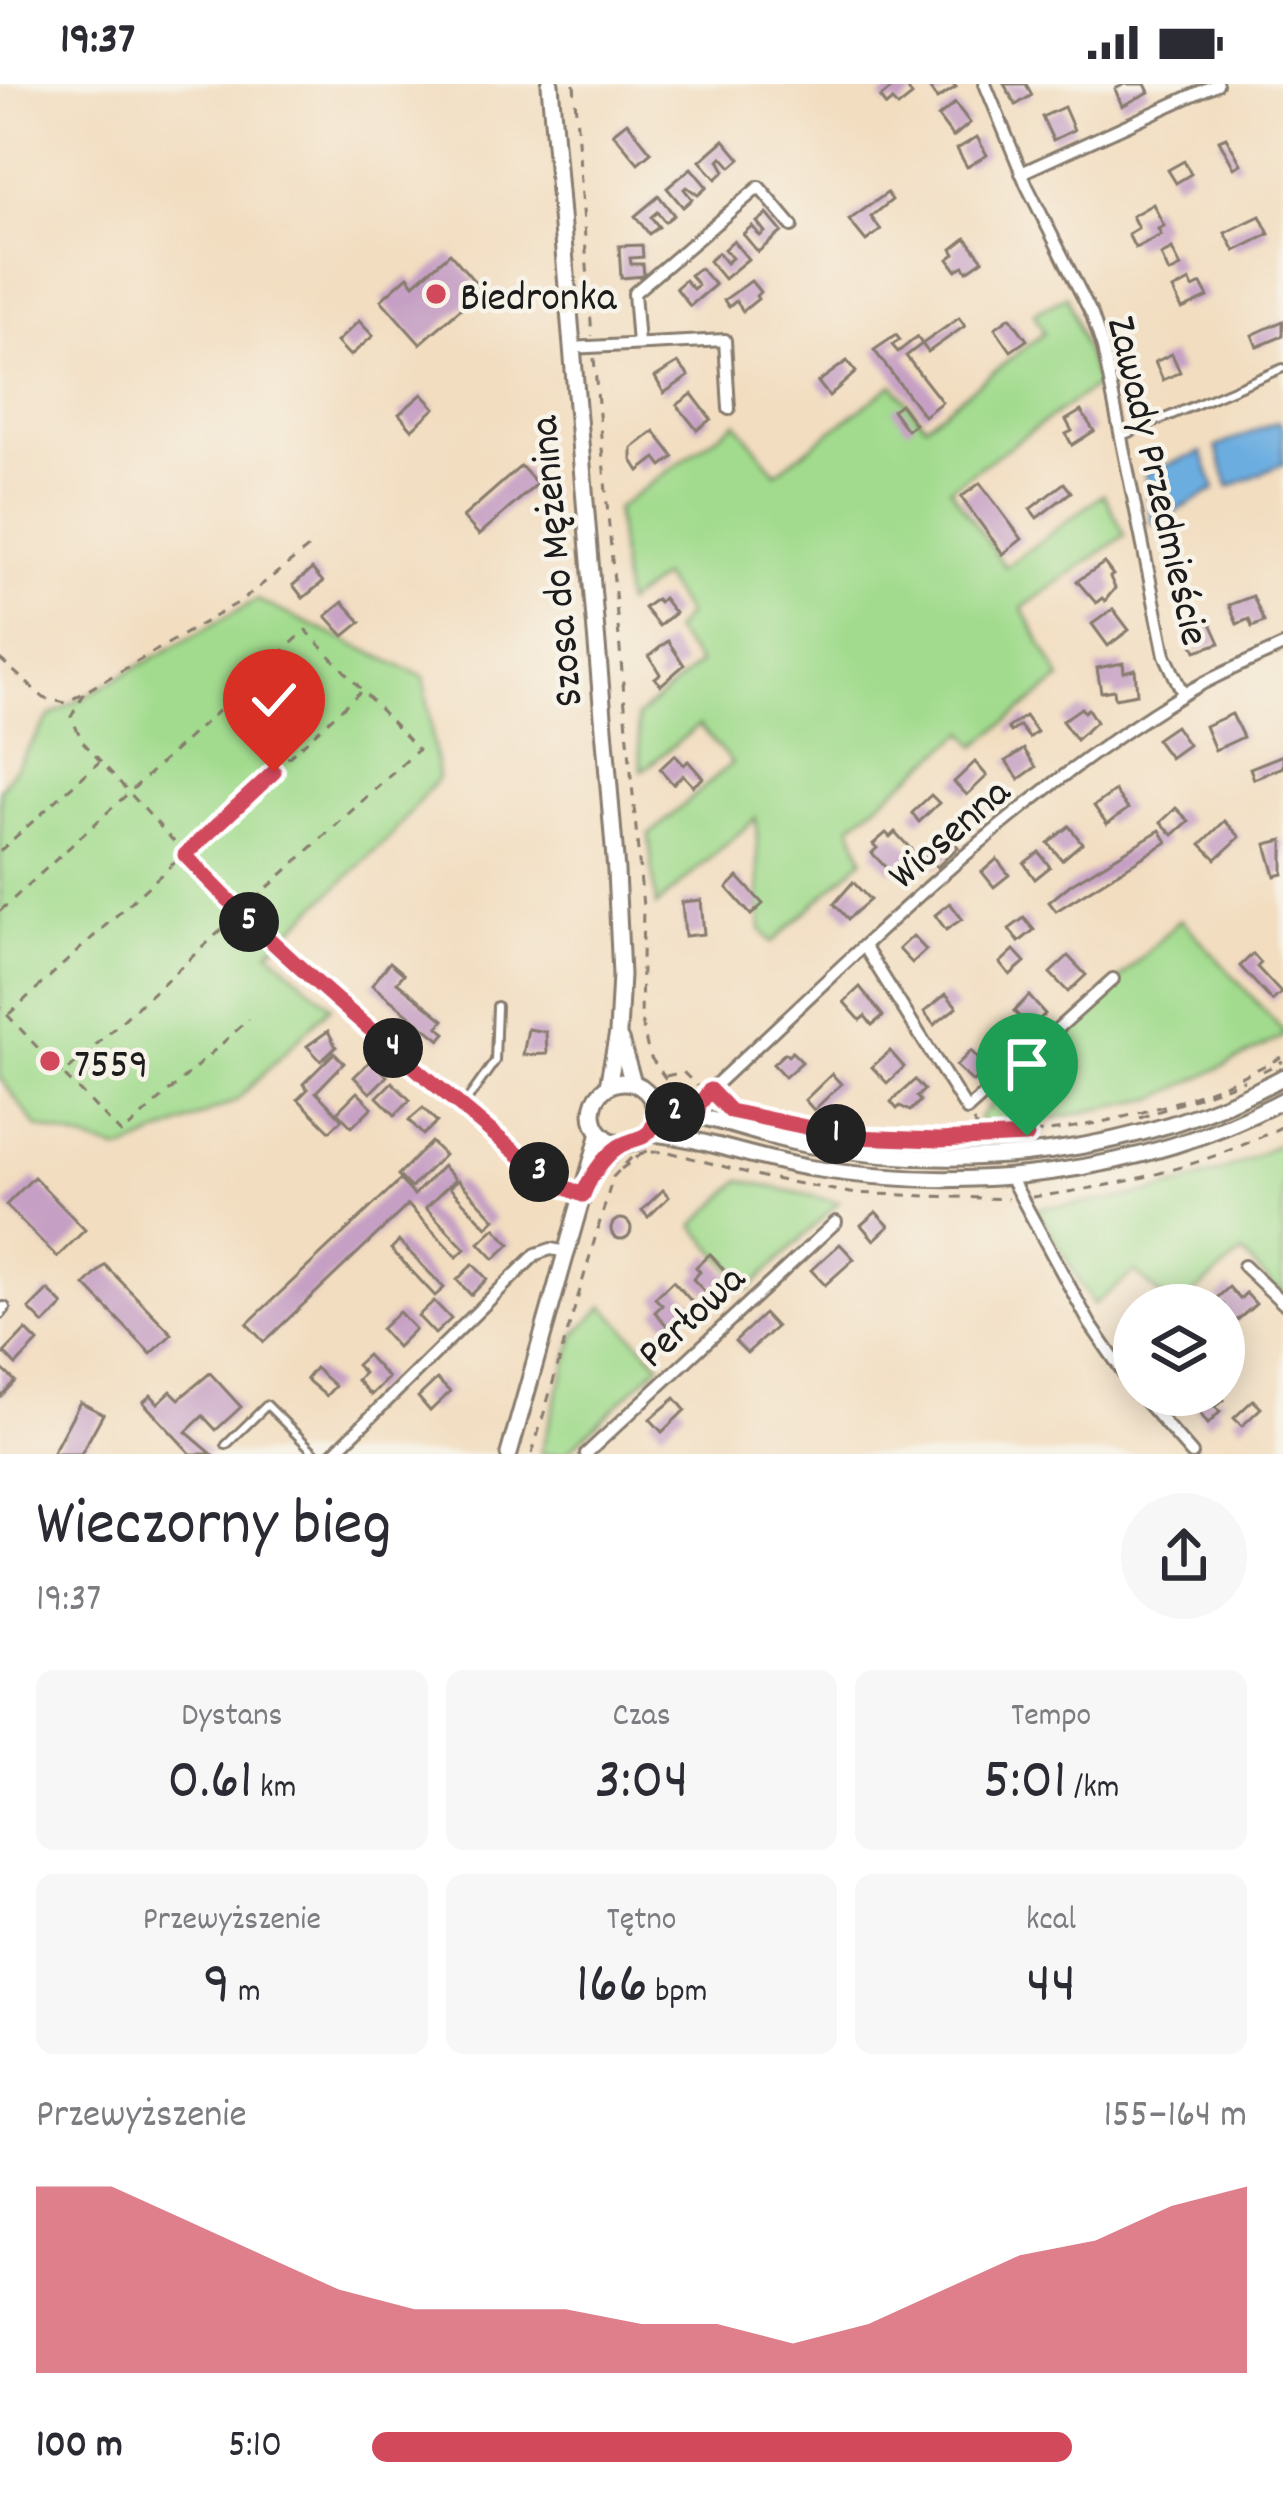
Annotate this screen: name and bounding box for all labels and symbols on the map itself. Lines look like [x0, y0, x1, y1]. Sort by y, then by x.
place label: Biedronka [460, 271, 618, 331]
marker: Biedronka [423, 281, 449, 307]
street label: Zawady Przedmieście [1087, 311, 1221, 652]
street label: Szosa do Mężenina [517, 412, 603, 709]
pin [223, 649, 325, 772]
street label: Wiosenna [877, 765, 1027, 907]
pin: 5 [219, 892, 279, 952]
pin [976, 1013, 1078, 1136]
pin: 4 [363, 1018, 423, 1078]
place label: 7559 [74, 1038, 148, 1098]
marker: 7559 [37, 1048, 63, 1074]
pin: 2 [645, 1082, 705, 1142]
pin: 1 [806, 1104, 866, 1164]
pin: 3 [509, 1142, 569, 1202]
street label: Perłowa [626, 1252, 762, 1385]

